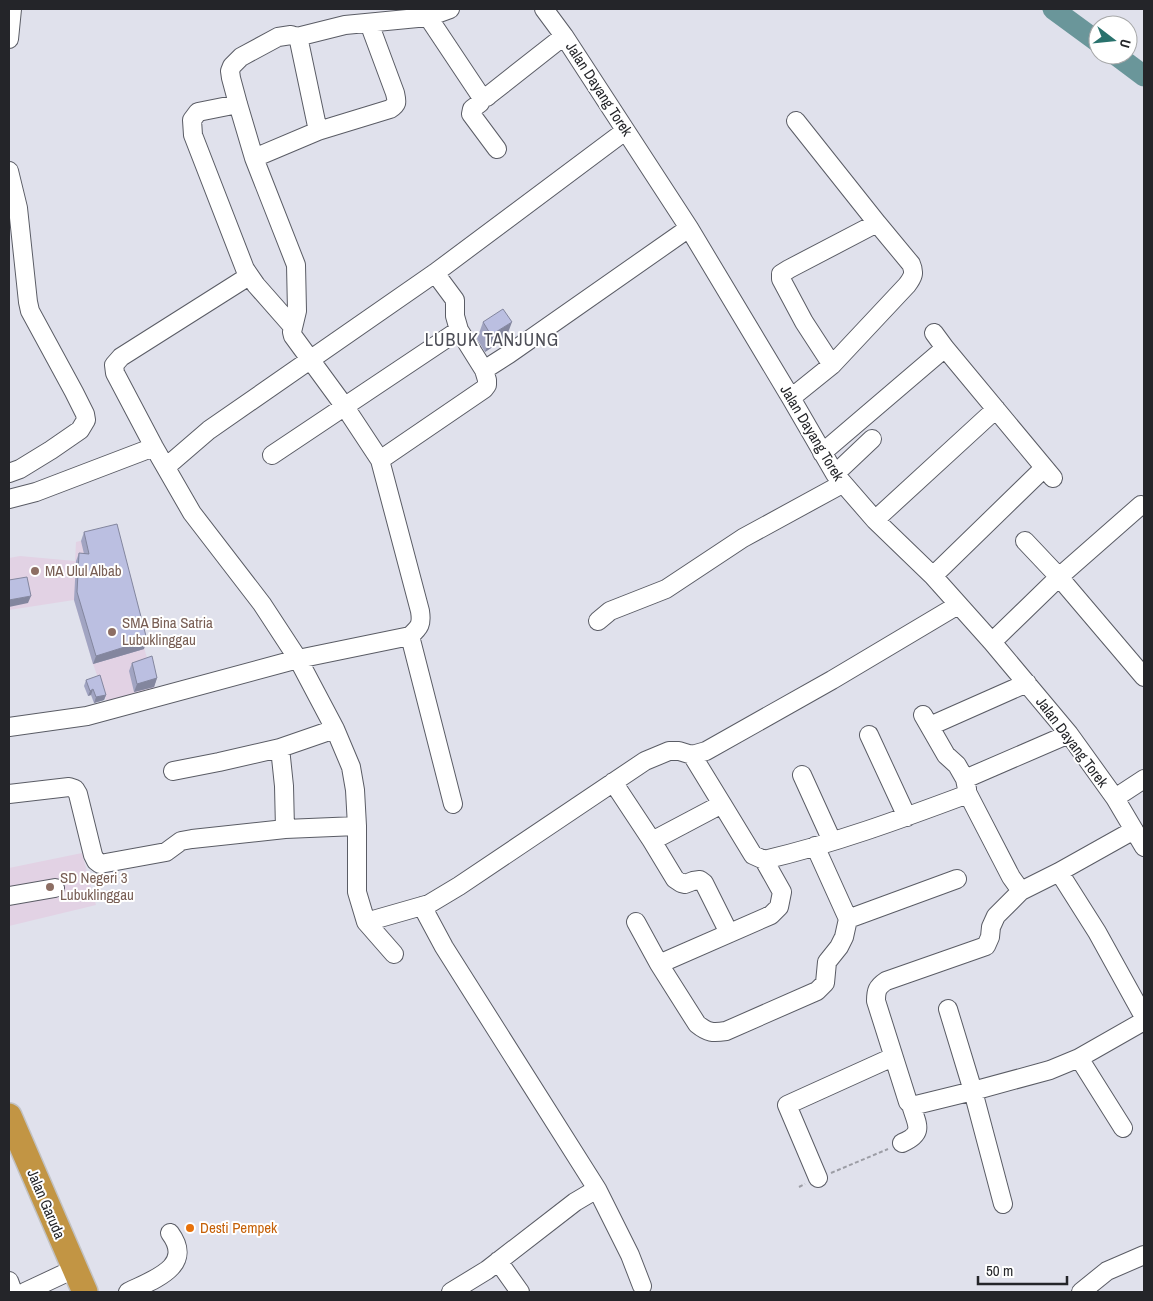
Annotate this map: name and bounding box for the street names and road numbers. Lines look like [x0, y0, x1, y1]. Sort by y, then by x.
street label: Jalan Dayang Torek [561, 38, 638, 141]
street label: Jalan Dayang Torek [775, 381, 850, 485]
street label: Jalan Dayang Torek [1031, 692, 1114, 792]
street label: Jalan Garuda [22, 1166, 71, 1242]

